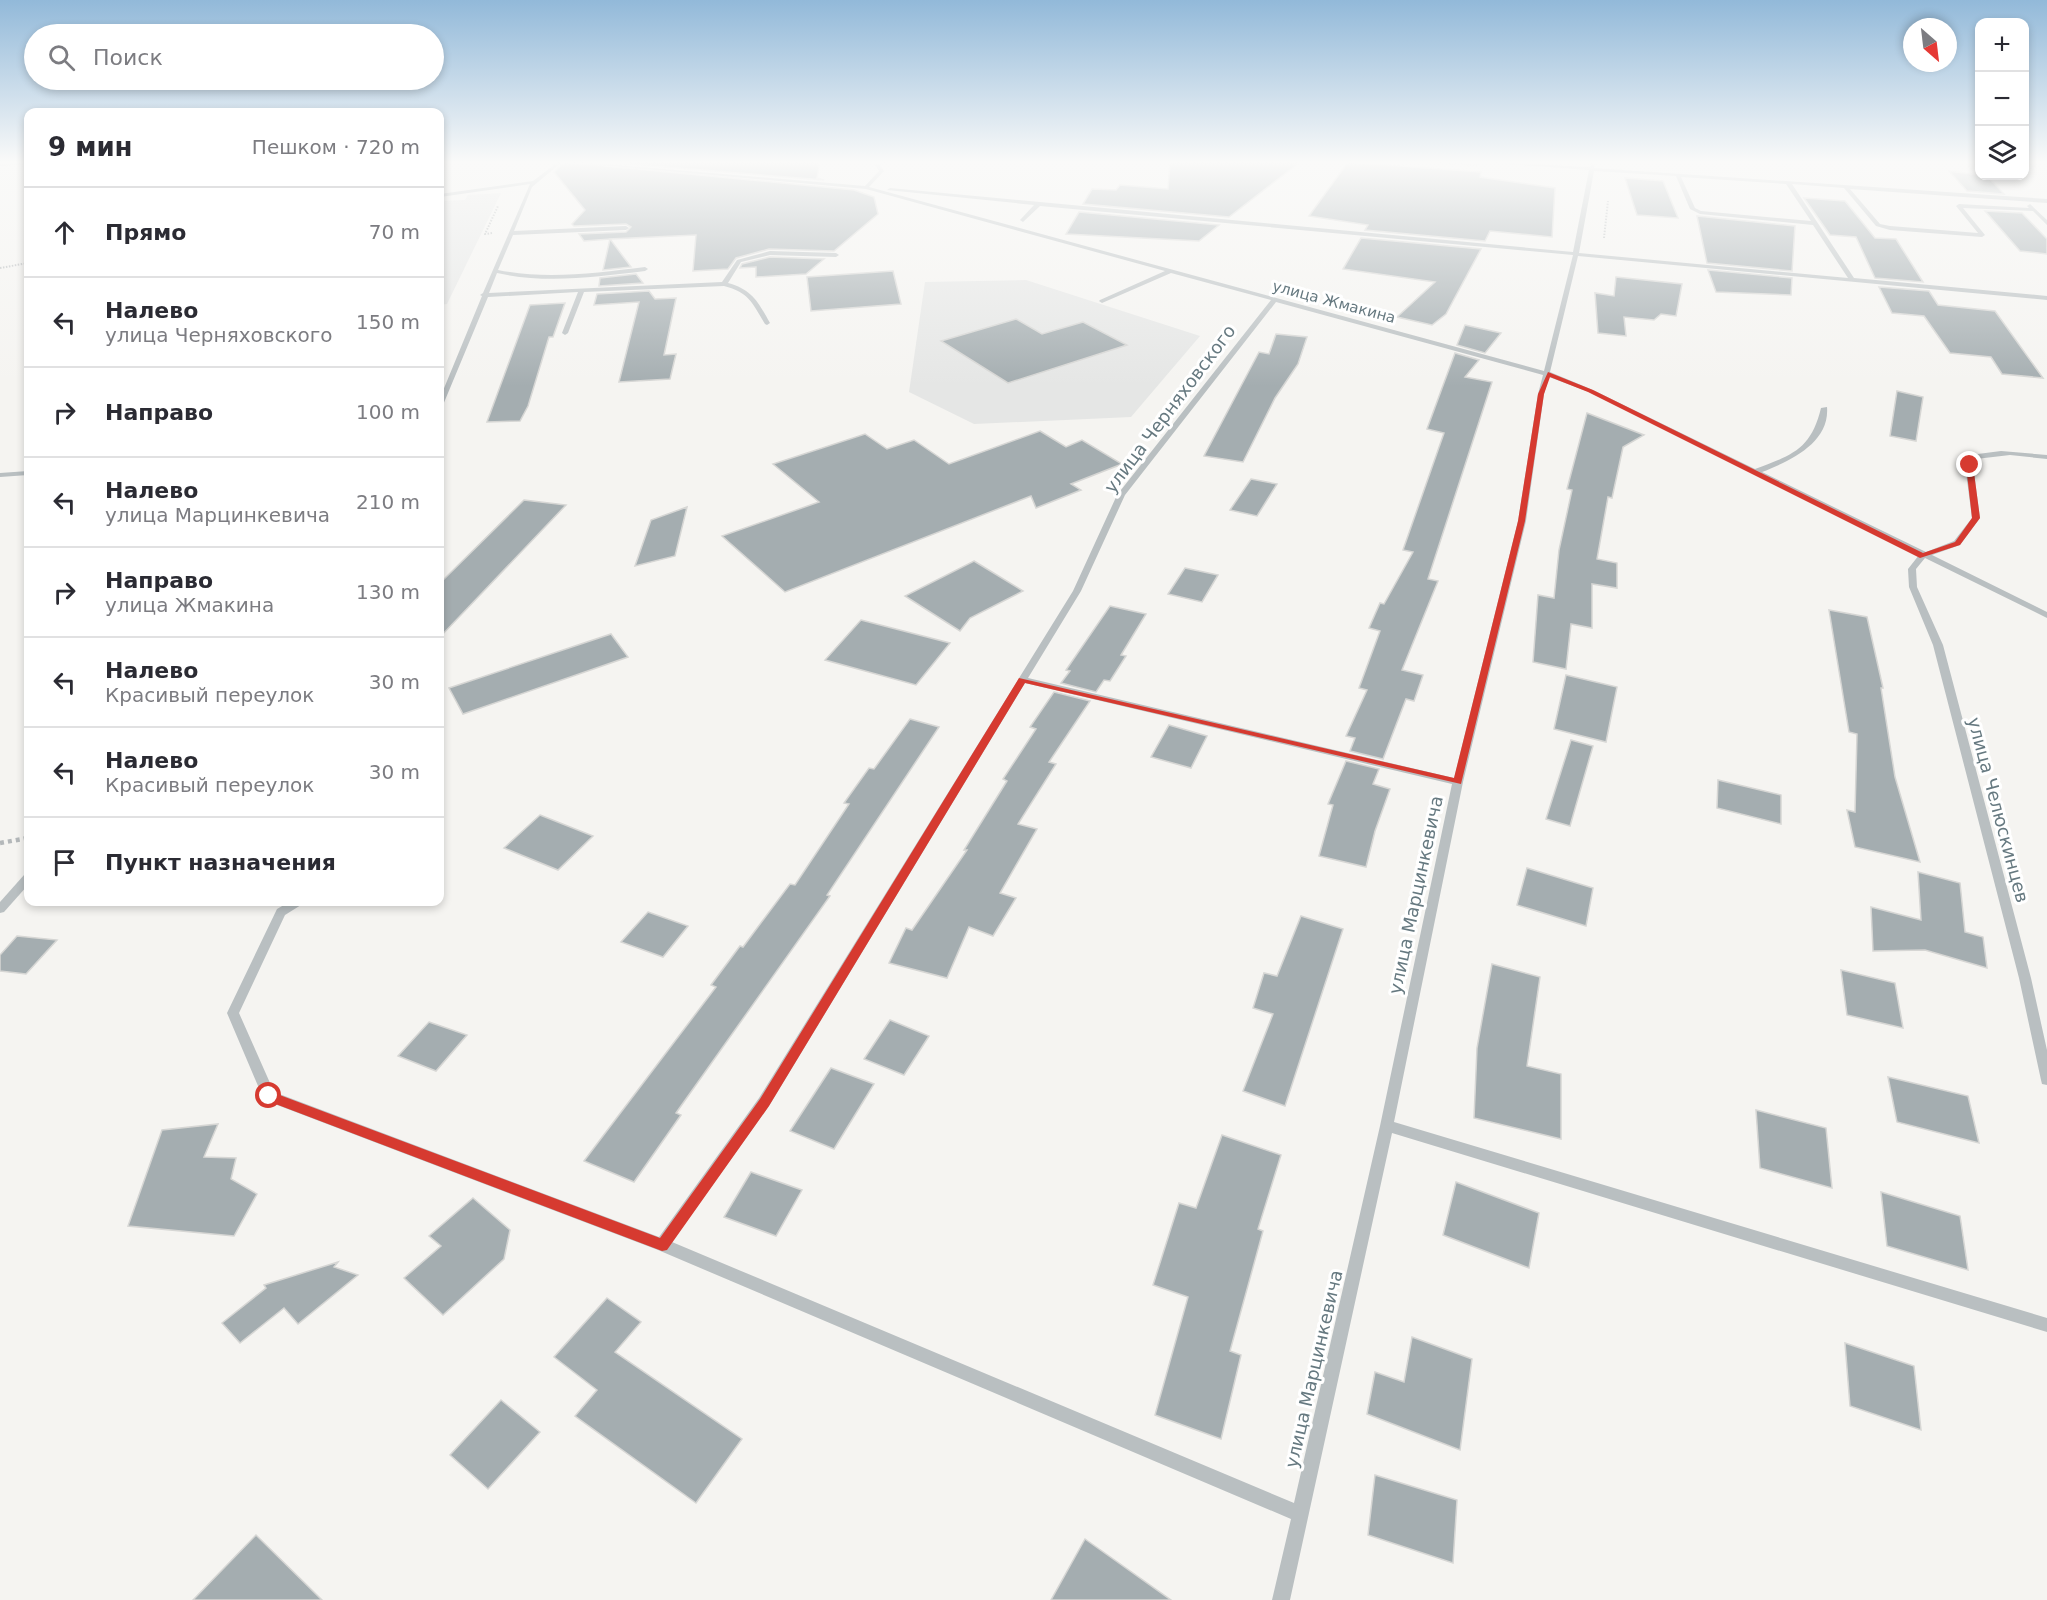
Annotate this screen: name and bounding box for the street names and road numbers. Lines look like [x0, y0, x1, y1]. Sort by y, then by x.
street label: улица Жмакина [1270, 277, 1398, 327]
street label: улица Черняховского [1100, 321, 1240, 497]
street label: улица Челюскинцев [1964, 715, 2033, 905]
street label: улица Марцинкевича [1384, 794, 1447, 996]
street label: улица Марцинкевича [1281, 1268, 1347, 1470]

